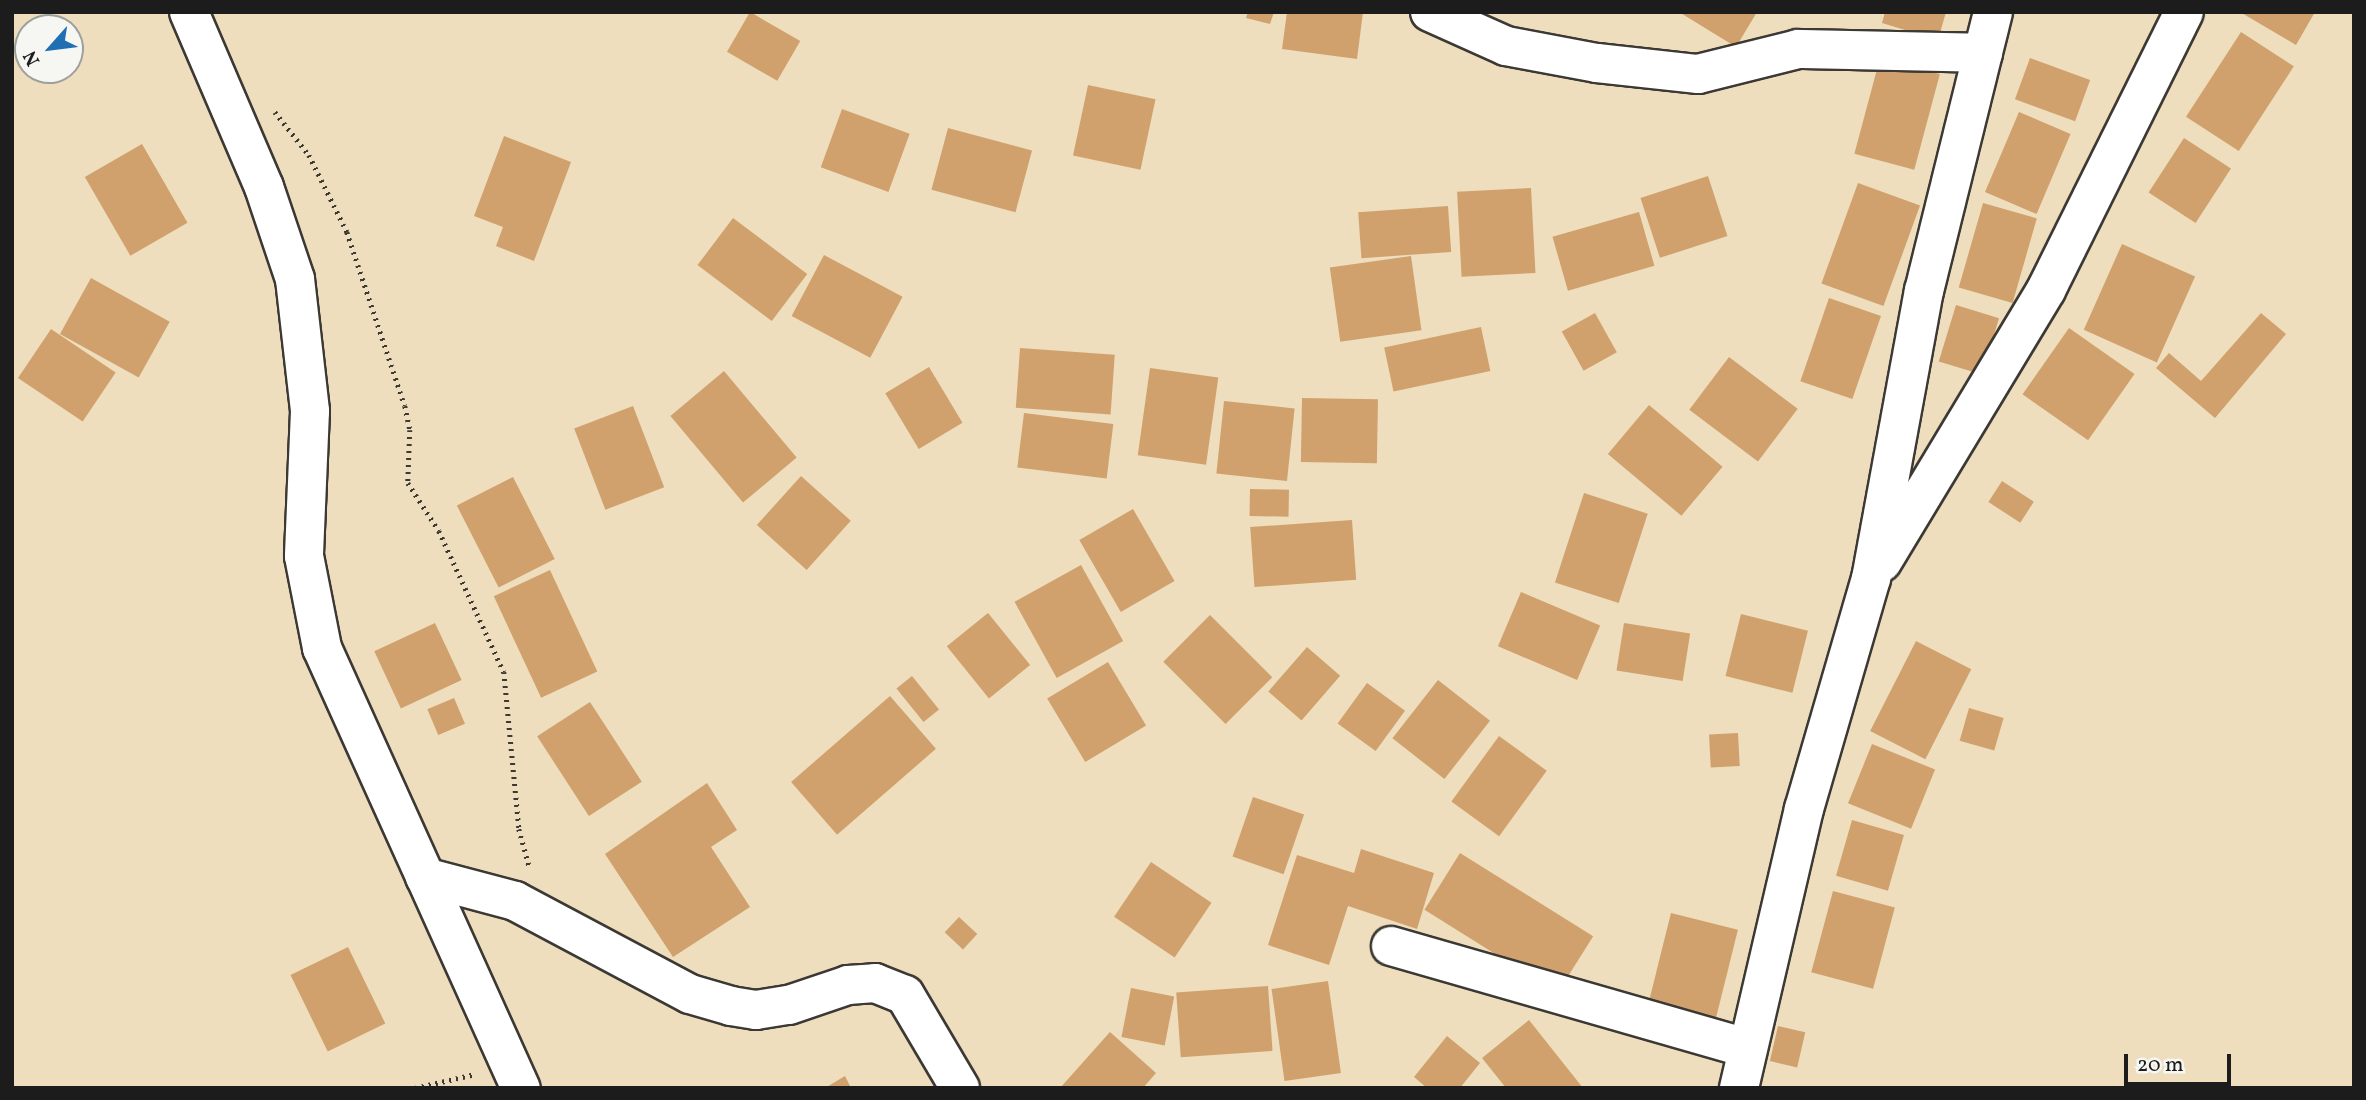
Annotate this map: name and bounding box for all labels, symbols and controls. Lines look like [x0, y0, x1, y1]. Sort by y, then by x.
north arrow [14, 14, 84, 84]
text: N [18, 46, 47, 70]
scale bar [2128, 1040, 2235, 1084]
text: 20 m [2137, 1051, 2183, 1080]

